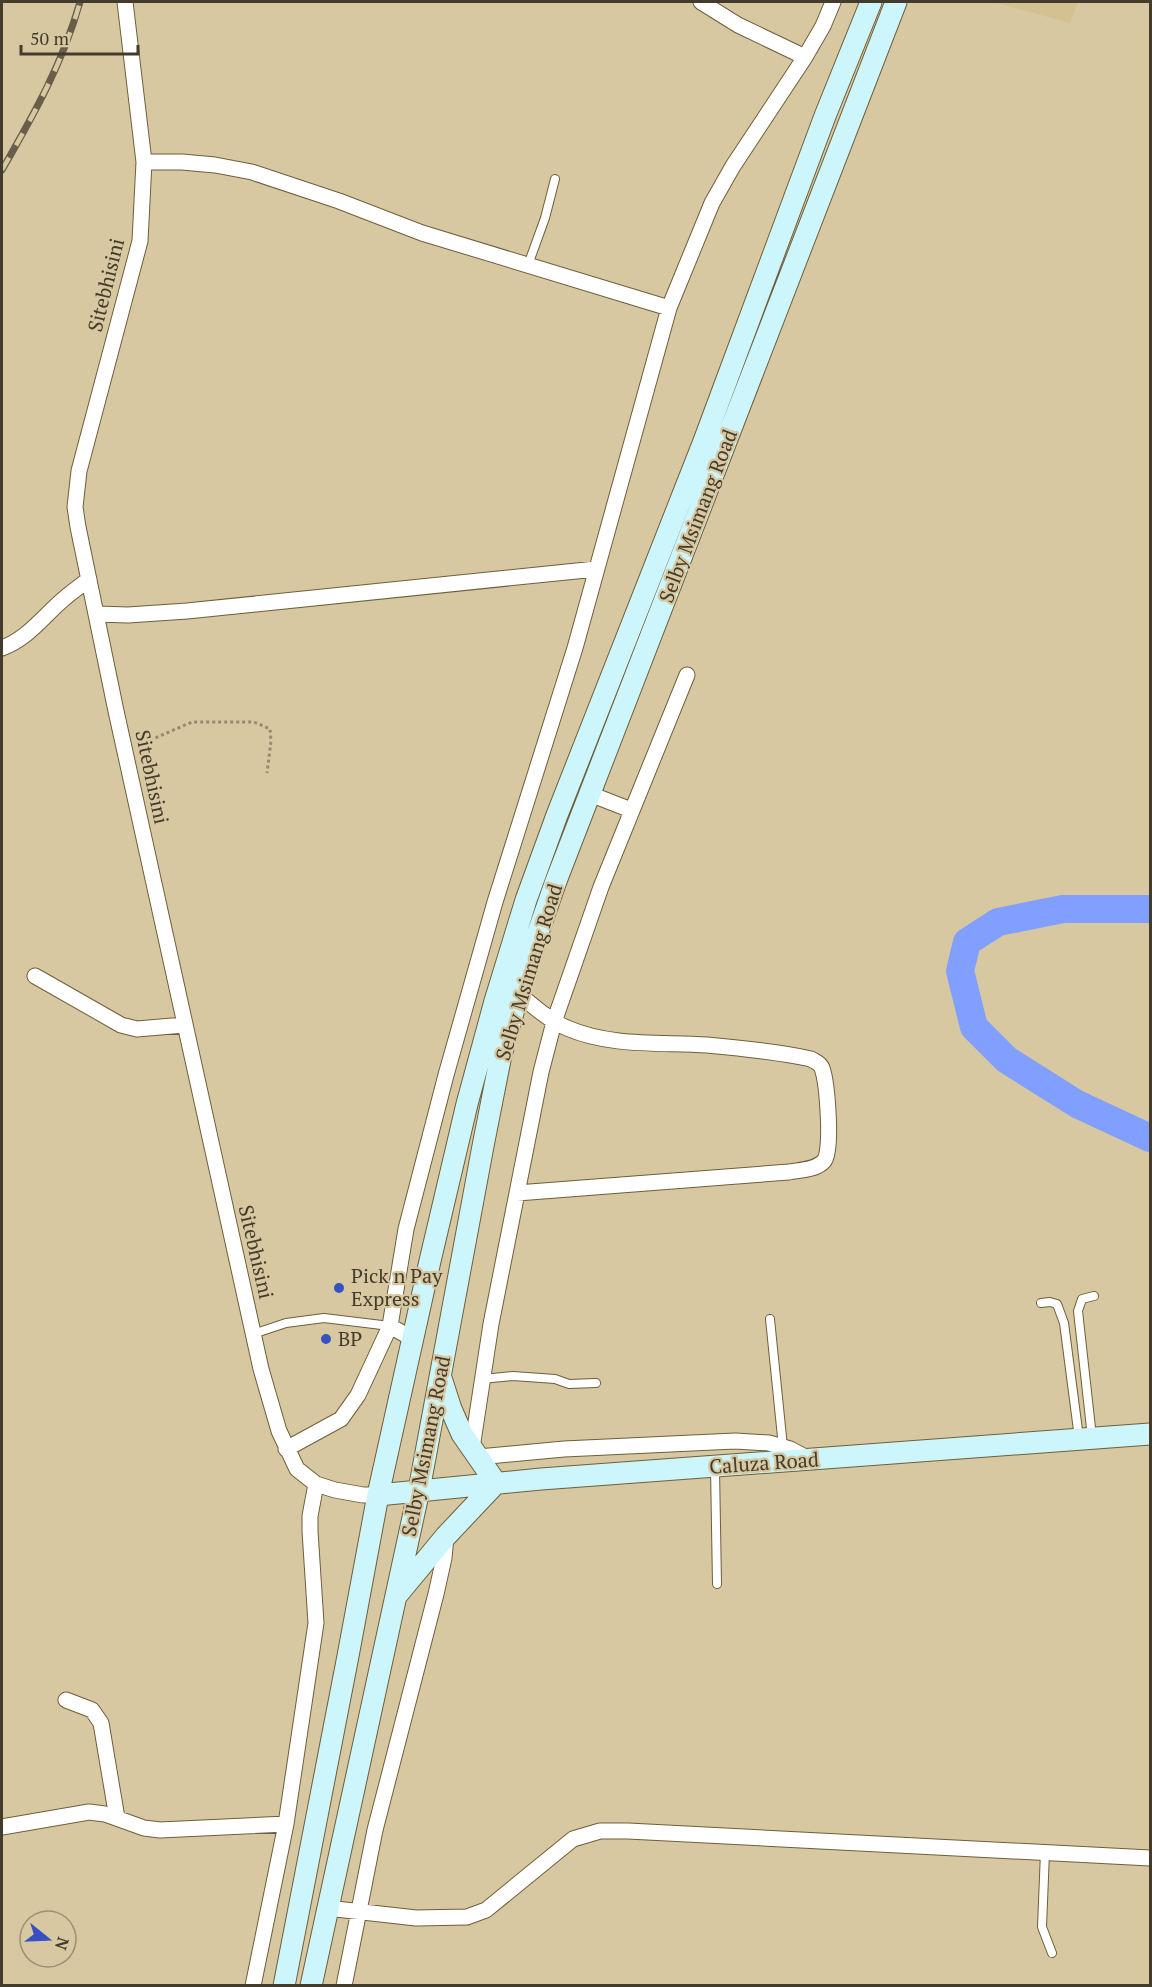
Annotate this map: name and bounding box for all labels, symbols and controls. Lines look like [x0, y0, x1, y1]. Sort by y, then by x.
scale bar [21, 18, 138, 56]
text: 50 m [30, 26, 70, 50]
street label: Sitebhisini [81, 235, 130, 334]
street label: Selby Msimang Road [652, 425, 743, 606]
street label: Sitebhisini [129, 727, 176, 826]
street label: Selby Msimang Road [489, 880, 568, 1064]
street label: Sitebhisini [233, 1202, 280, 1301]
place label: Pick n Pay Express [351, 1262, 443, 1312]
marker: Pick n Pay Express [332, 1281, 346, 1295]
place label: BP [338, 1325, 362, 1352]
marker: BP [319, 1332, 333, 1346]
street label: Selby Msimang Road [395, 1353, 456, 1539]
street label: Caluza Road [708, 1445, 820, 1480]
north arrow [18, 1909, 78, 1969]
text: N [50, 1934, 75, 1953]

